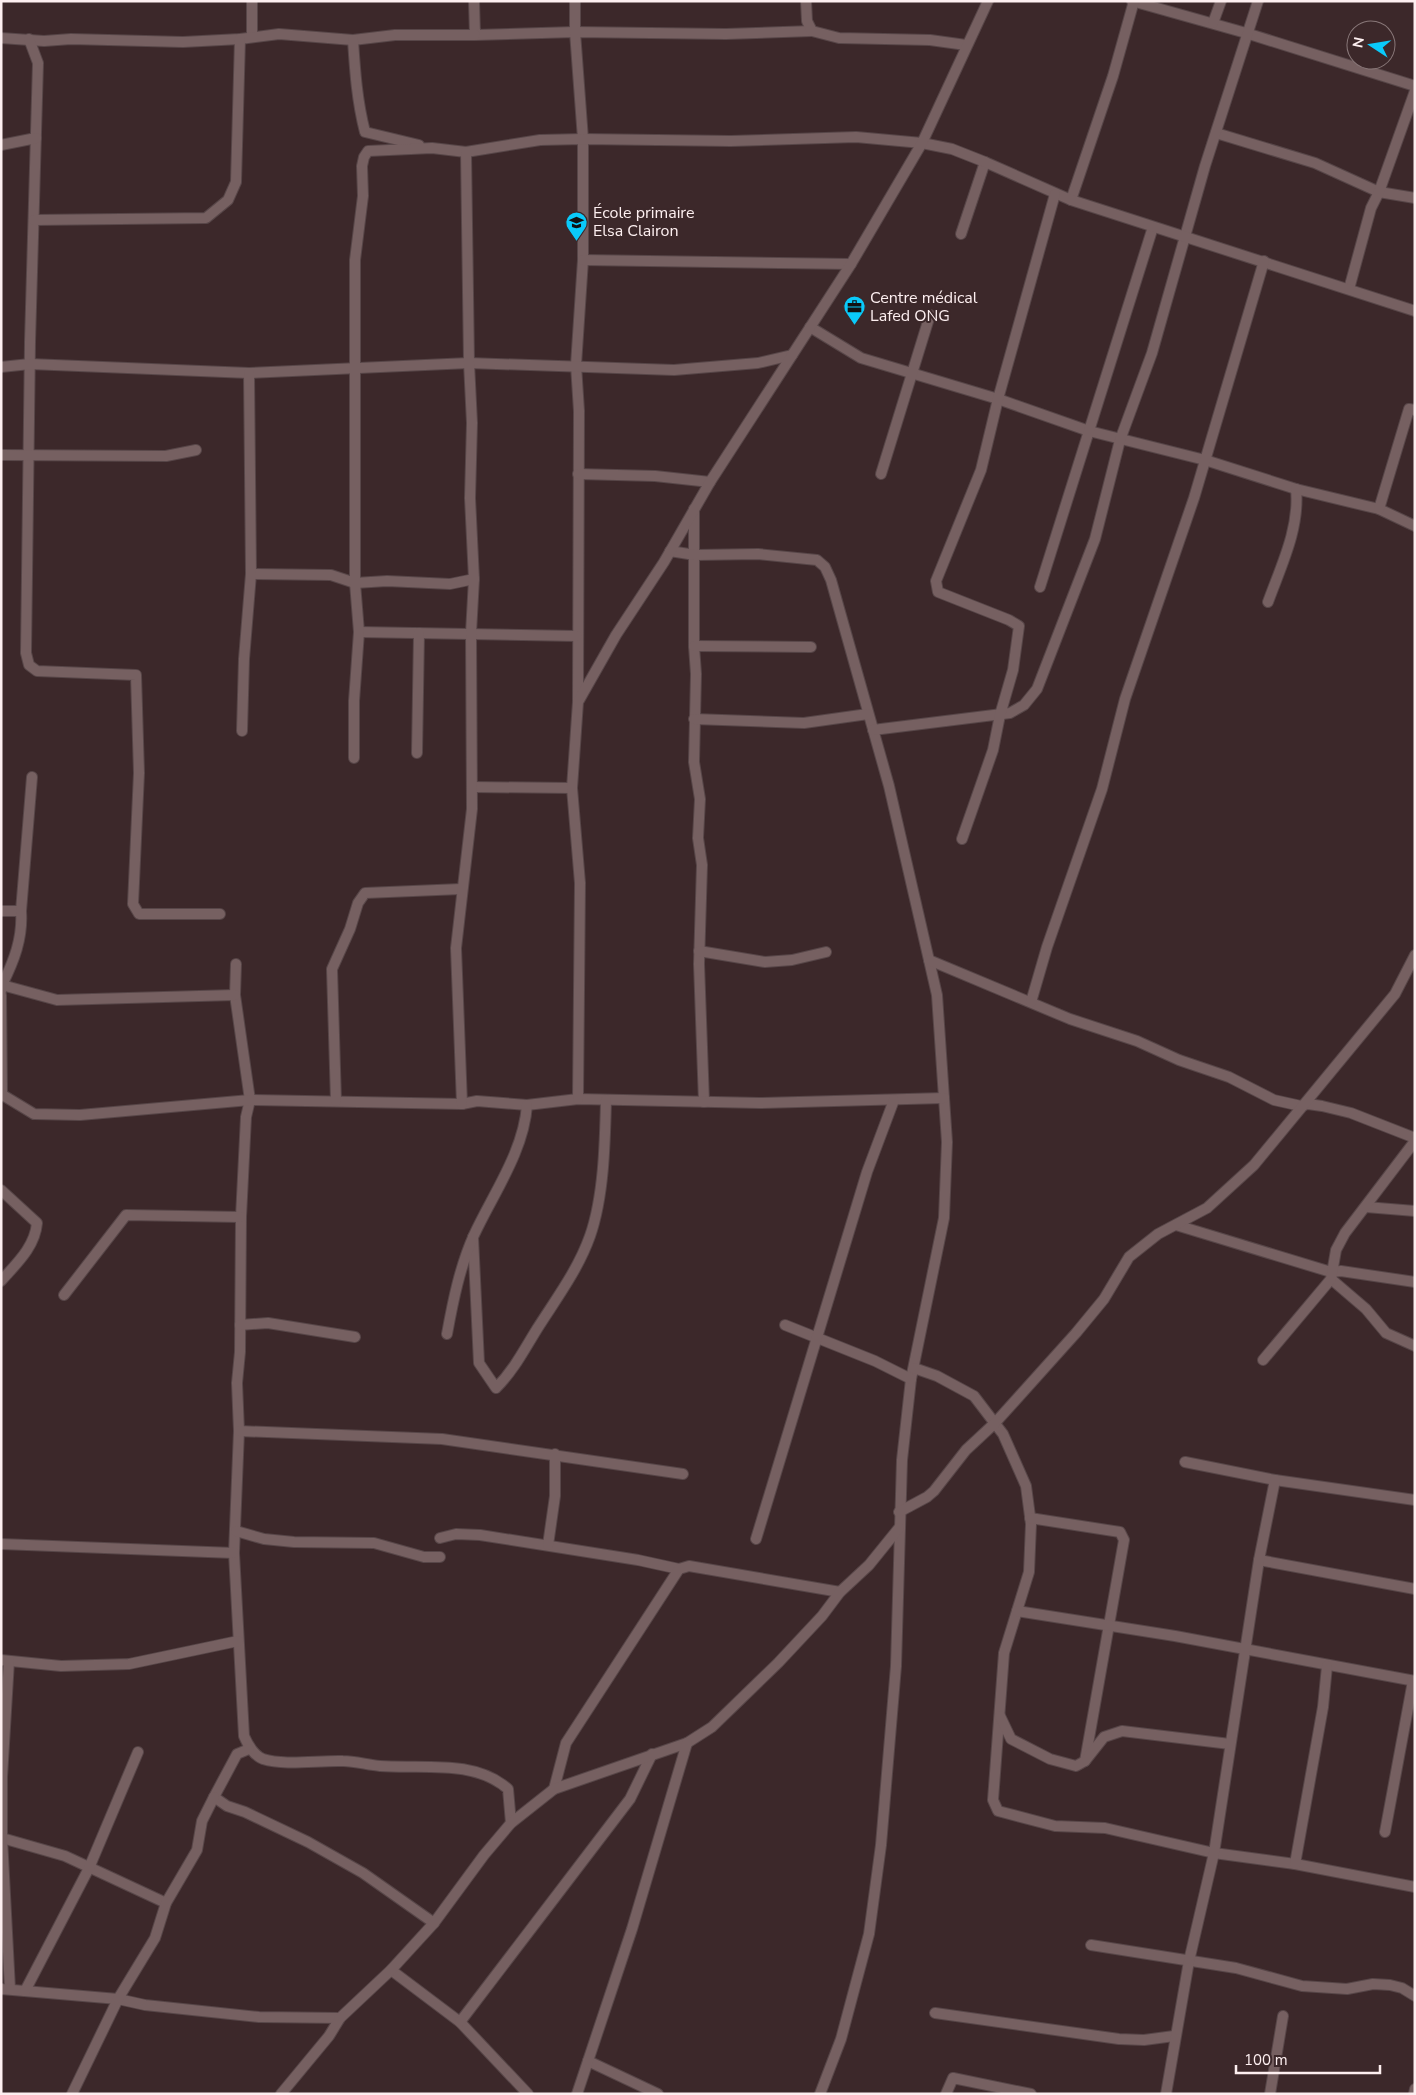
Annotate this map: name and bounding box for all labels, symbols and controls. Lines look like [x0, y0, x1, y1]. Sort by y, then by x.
north arrow [1346, 20, 1396, 70]
text: N [1348, 35, 1369, 50]
place label: École primaire Elsa Clairon [593, 202, 694, 242]
school or university icon: École primaire Elsa Clairon [565, 210, 589, 241]
place label: Centre médical Lafed ONG [870, 287, 978, 327]
office icon: Centre médical Lafed ONG [842, 295, 866, 326]
scale bar [1236, 2042, 1380, 2074]
text: 100 m [1244, 2050, 1288, 2070]

